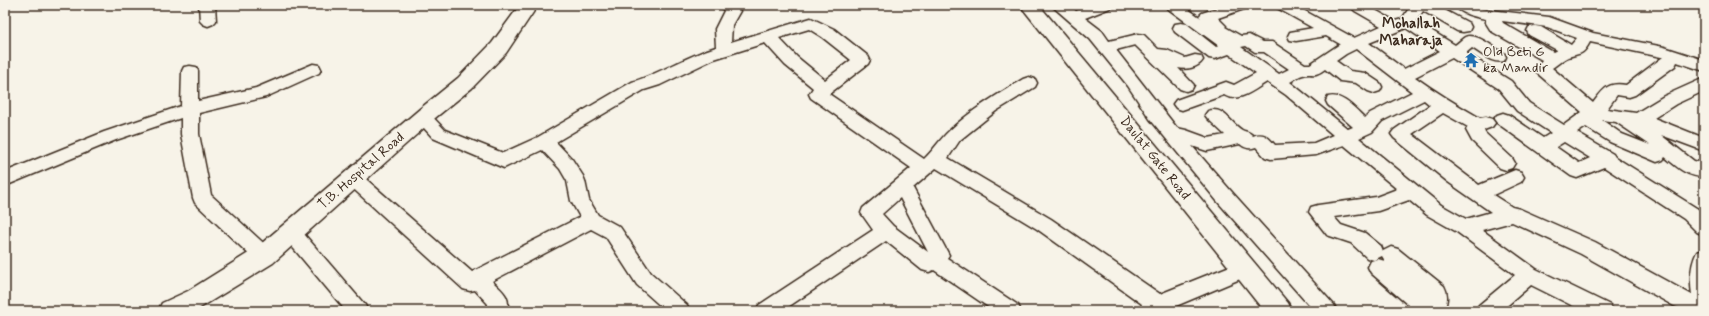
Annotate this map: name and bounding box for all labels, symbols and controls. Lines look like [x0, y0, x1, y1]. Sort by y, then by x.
district label: Mohallah Maharaja [1379, 14, 1443, 51]
place label: Old Beti G ka Mandir [1483, 43, 1548, 77]
temple icon: Old Beti G ka Mandir [1462, 51, 1480, 69]
street label: Daulat Gate Road [1116, 112, 1194, 204]
street label: T.B. Hospital Road [314, 128, 408, 214]

